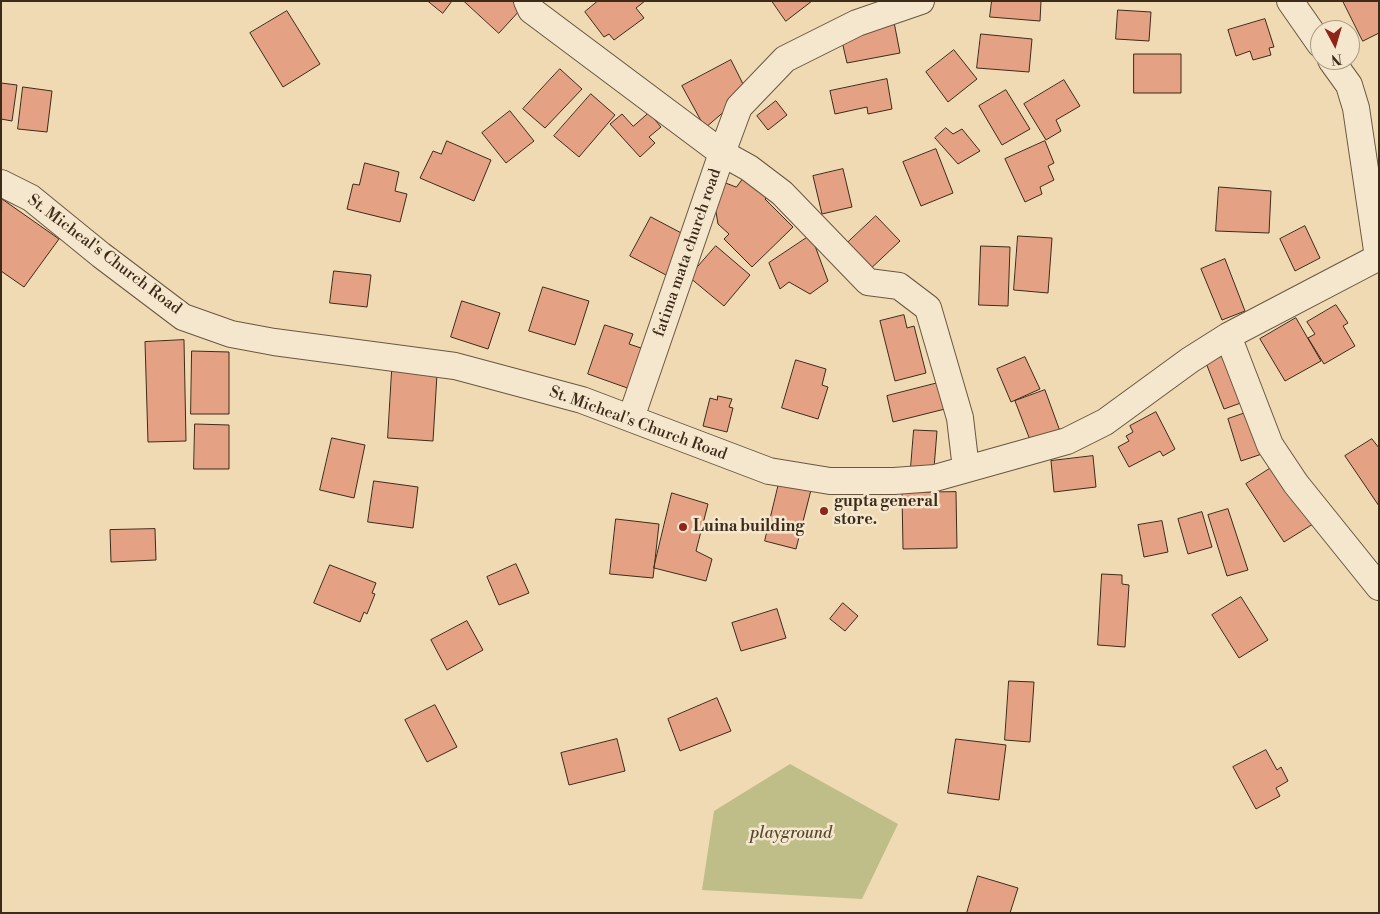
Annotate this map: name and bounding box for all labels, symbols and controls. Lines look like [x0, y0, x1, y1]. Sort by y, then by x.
north arrow [1310, 20, 1360, 70]
text: N [1330, 49, 1343, 68]
street label: fatima mata church road [650, 166, 726, 340]
street label: St. Micheal's Church Road [23, 191, 185, 319]
street label: St. Micheal's Church Road [547, 383, 729, 465]
place label: gupta general store. [834, 492, 938, 530]
marker: gupta general store. [818, 505, 830, 517]
place label: Luina building [693, 517, 804, 537]
marker: Luina building [677, 521, 689, 533]
park label: playground [750, 824, 832, 844]

